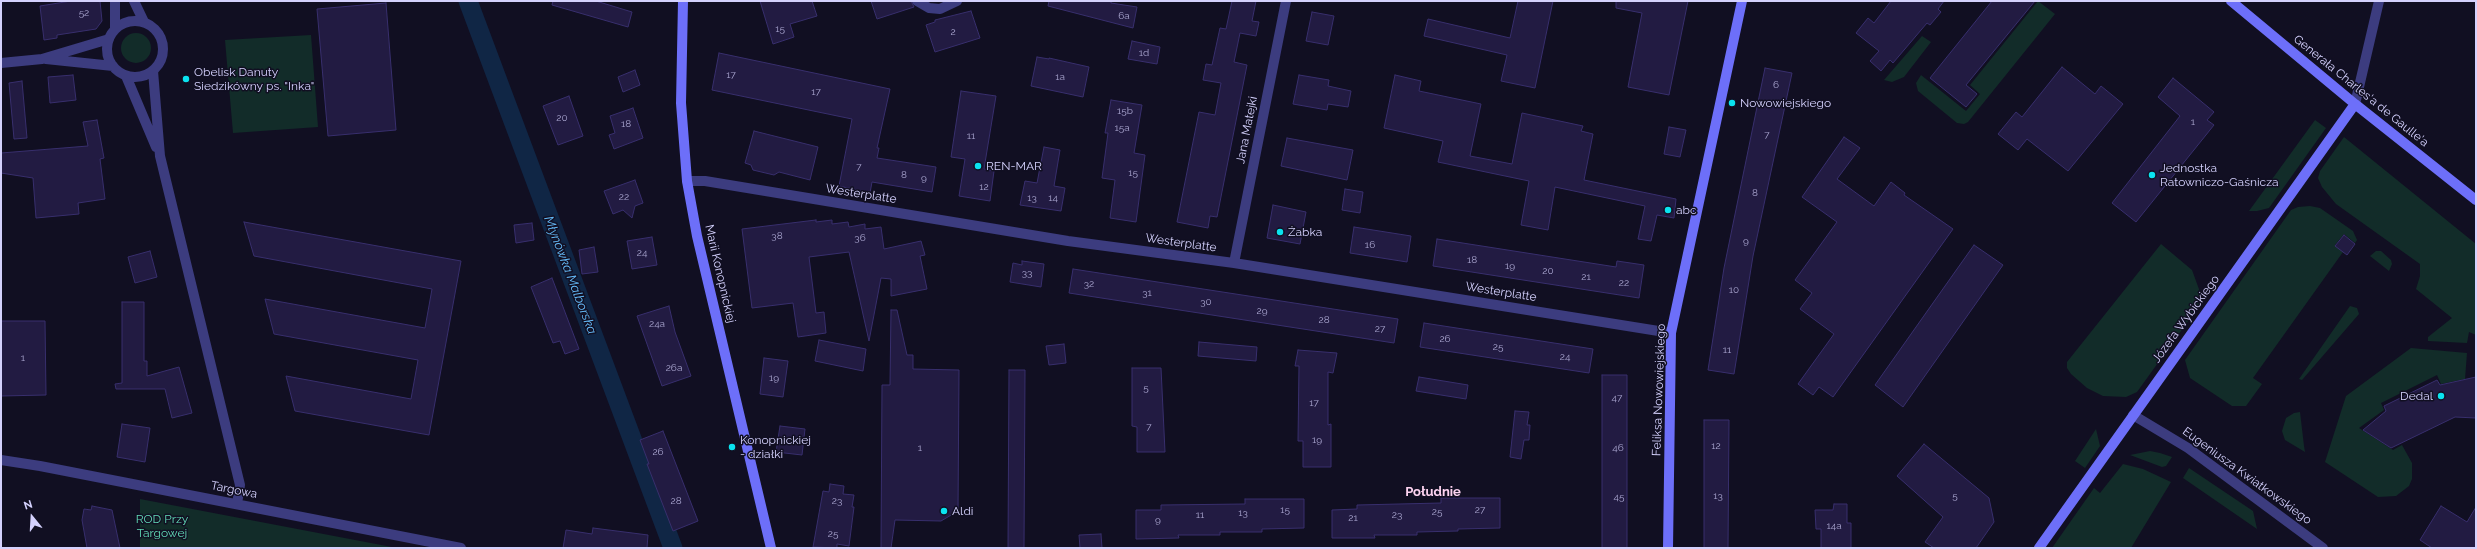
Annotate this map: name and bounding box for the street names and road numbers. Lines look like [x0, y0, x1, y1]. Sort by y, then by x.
street label: Generała Charles'a de Gaulle'a [2291, 32, 2431, 150]
street label: Jana Matejki [1233, 95, 1261, 165]
street label: Westerplatte [824, 181, 898, 207]
street label: Marii Konopnickiej [702, 223, 738, 325]
street label: Westerplatte [1144, 231, 1218, 255]
street label: Józefa Wybickiego [2149, 272, 2223, 366]
street label: Westerplatte [1464, 279, 1538, 305]
street label: Feliksa Nowowiejskiego [1649, 324, 1669, 456]
street label: Eugeniusza Kwiatkowskiego [2180, 424, 2314, 528]
street label: Targowa [209, 478, 259, 502]

